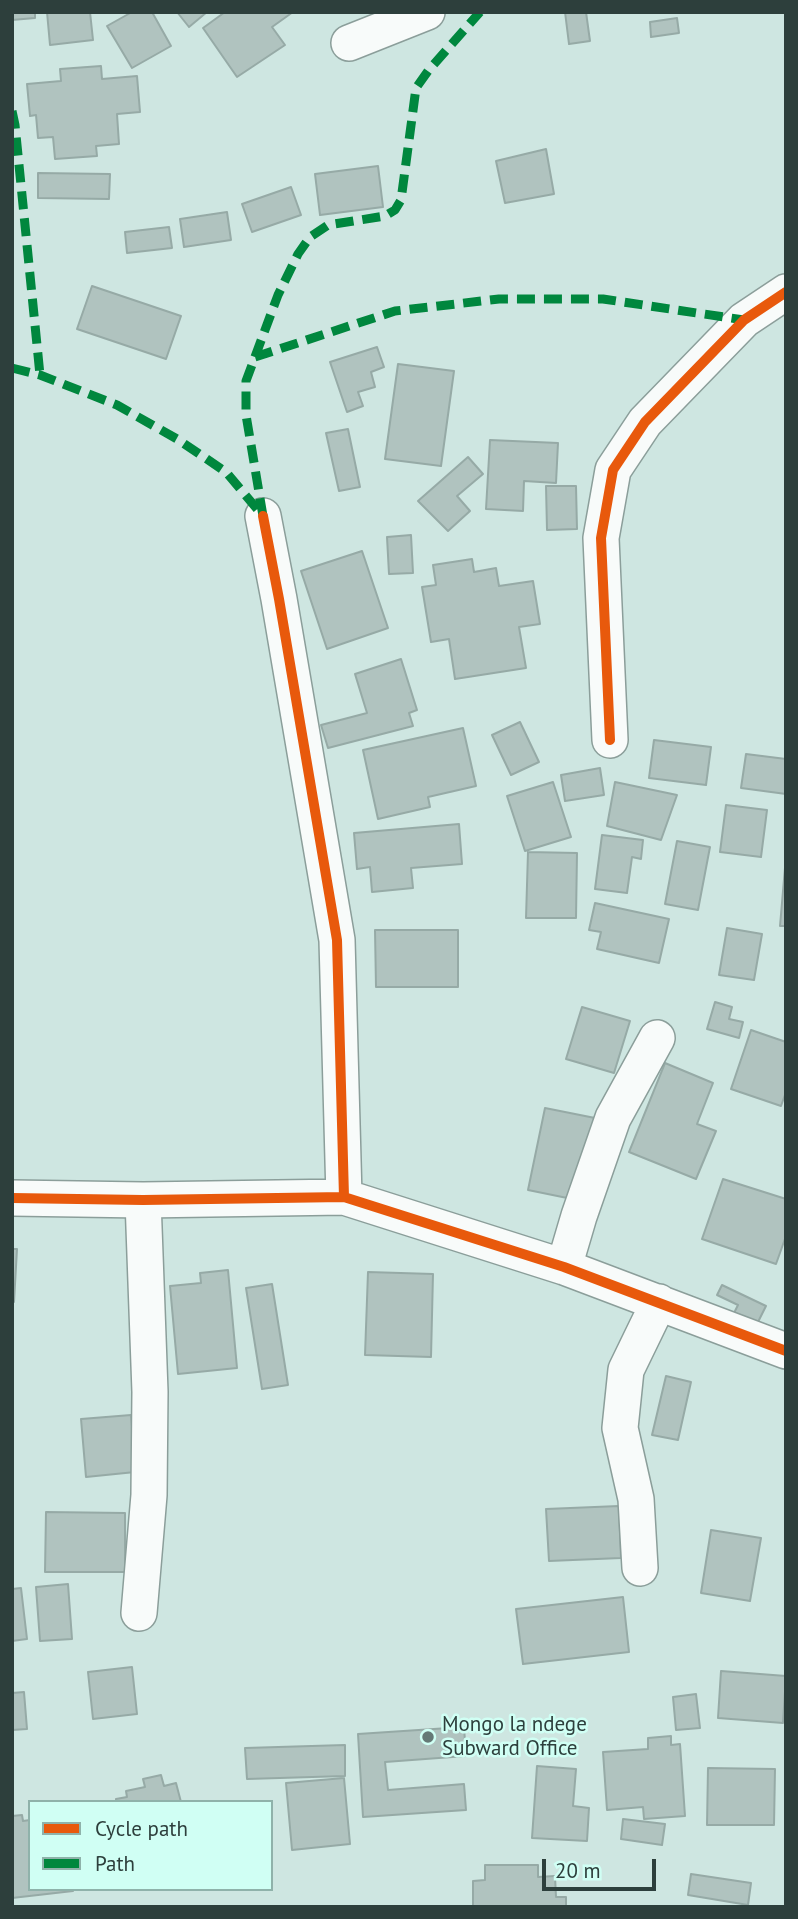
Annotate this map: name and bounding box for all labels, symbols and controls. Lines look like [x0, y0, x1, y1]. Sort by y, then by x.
place label: Mongo la ndege Subward Office [442, 1712, 587, 1762]
marker: Mongo la ndege Subward Office [420, 1729, 436, 1745]
legend [28, 1800, 273, 1891]
text: Cycle path [95, 1815, 188, 1842]
scale bar [546, 1846, 660, 1890]
text: Path [95, 1850, 135, 1877]
text: 20 m [555, 1857, 601, 1884]

